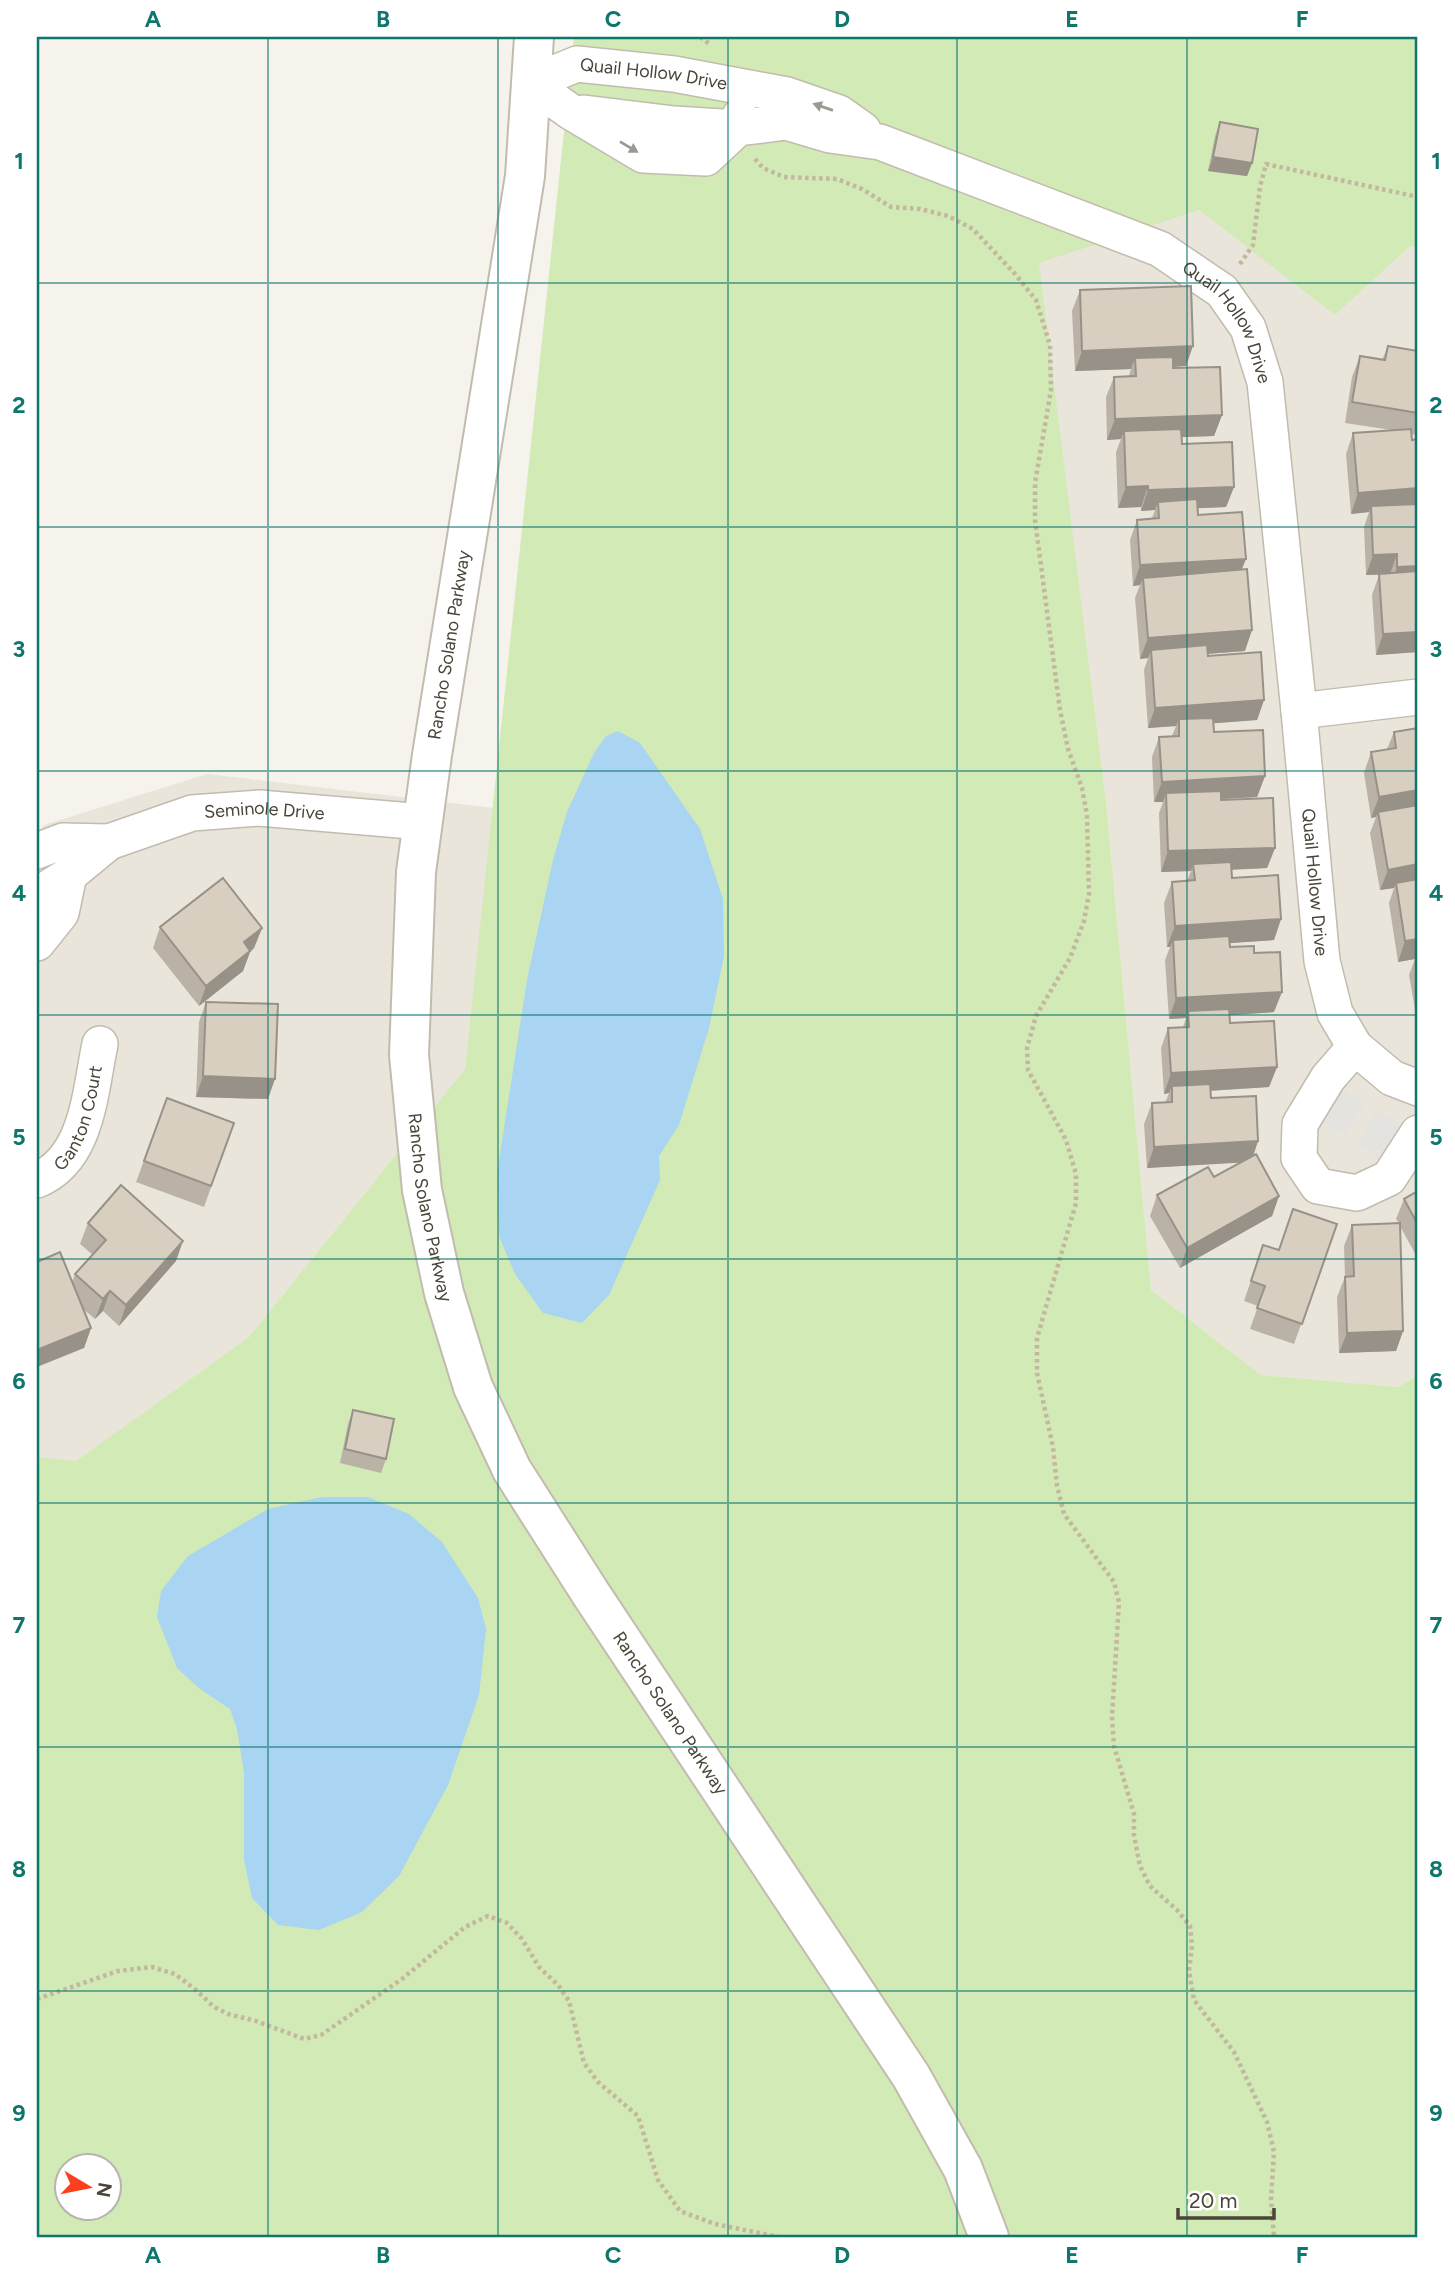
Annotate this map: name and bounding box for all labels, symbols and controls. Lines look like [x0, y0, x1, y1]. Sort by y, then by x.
text: A [145, 5, 162, 33]
text: B [376, 5, 390, 33]
text: C [605, 5, 622, 33]
text: D [834, 5, 850, 33]
text: E [1065, 5, 1079, 33]
text: F [1296, 5, 1309, 33]
street label: Quail Hollow Drive [579, 53, 729, 95]
one-way arrow [812, 101, 833, 112]
one-way arrow [620, 140, 639, 153]
text: 1 [14, 147, 24, 175]
text: 1 [1431, 147, 1441, 175]
street label: Quail Hollow Drive [1178, 256, 1276, 386]
text: 2 [12, 391, 26, 419]
text: 2 [1429, 391, 1443, 419]
street label: Rancho Solano Parkway [423, 548, 475, 741]
text: 3 [13, 635, 25, 663]
text: 3 [1430, 635, 1442, 663]
street label: Seminole Drive [203, 797, 326, 825]
street label: Quail Hollow Drive [1297, 807, 1333, 957]
text: 4 [12, 879, 26, 907]
text: 4 [1429, 879, 1443, 907]
street label: Ganton Court [49, 1064, 107, 1175]
street label: Rancho Solano Parkway [404, 1112, 457, 1305]
text: 5 [12, 1123, 26, 1151]
text: 5 [1429, 1123, 1443, 1151]
text: 6 [12, 1367, 26, 1395]
text: 6 [1429, 1367, 1443, 1395]
text: 7 [13, 1611, 26, 1639]
text: 7 [1430, 1611, 1443, 1639]
street label: Rancho Solano Parkway [608, 1627, 733, 1799]
text: 8 [12, 1855, 26, 1883]
text: 8 [1429, 1855, 1443, 1883]
text: 9 [12, 2099, 26, 2127]
text: 9 [1429, 2099, 1443, 2127]
north arrow [52, 2152, 122, 2222]
scale bar [1178, 2176, 1275, 2220]
text: N [92, 2181, 117, 2199]
text: 20 m [1189, 2188, 1237, 2213]
text: A [145, 2241, 162, 2269]
text: B [376, 2241, 390, 2269]
text: C [605, 2241, 622, 2269]
text: D [834, 2241, 850, 2269]
text: E [1065, 2241, 1079, 2269]
text: F [1296, 2241, 1309, 2269]

